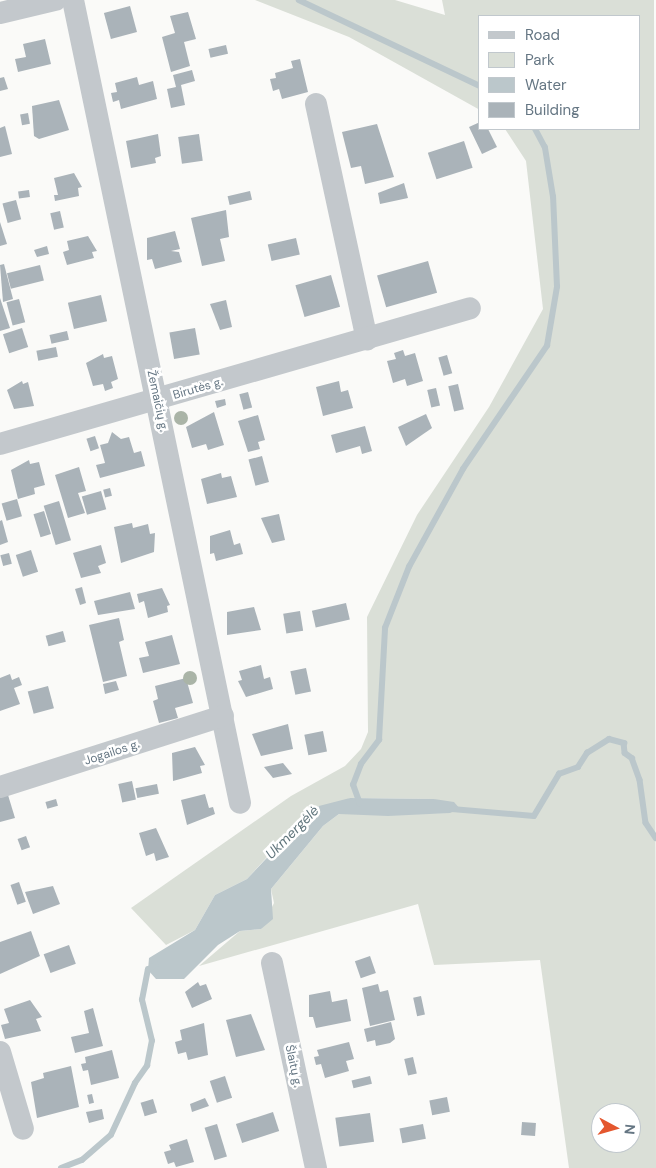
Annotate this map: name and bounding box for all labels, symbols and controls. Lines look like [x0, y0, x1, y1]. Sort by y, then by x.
legend [478, 15, 641, 130]
text: Road [525, 25, 560, 45]
text: Park [525, 50, 555, 70]
text: Water [525, 75, 566, 95]
text: Building [525, 100, 580, 120]
street label: Žemaičių g. [143, 369, 171, 433]
street label: Birutės g. [171, 375, 225, 403]
street label: Jogailos g. [83, 737, 141, 769]
water label: Ukmergėlė [262, 802, 322, 862]
street label: Šlaitų g. [281, 1044, 305, 1088]
north arrow [591, 1103, 641, 1153]
text: N [620, 1123, 639, 1135]

